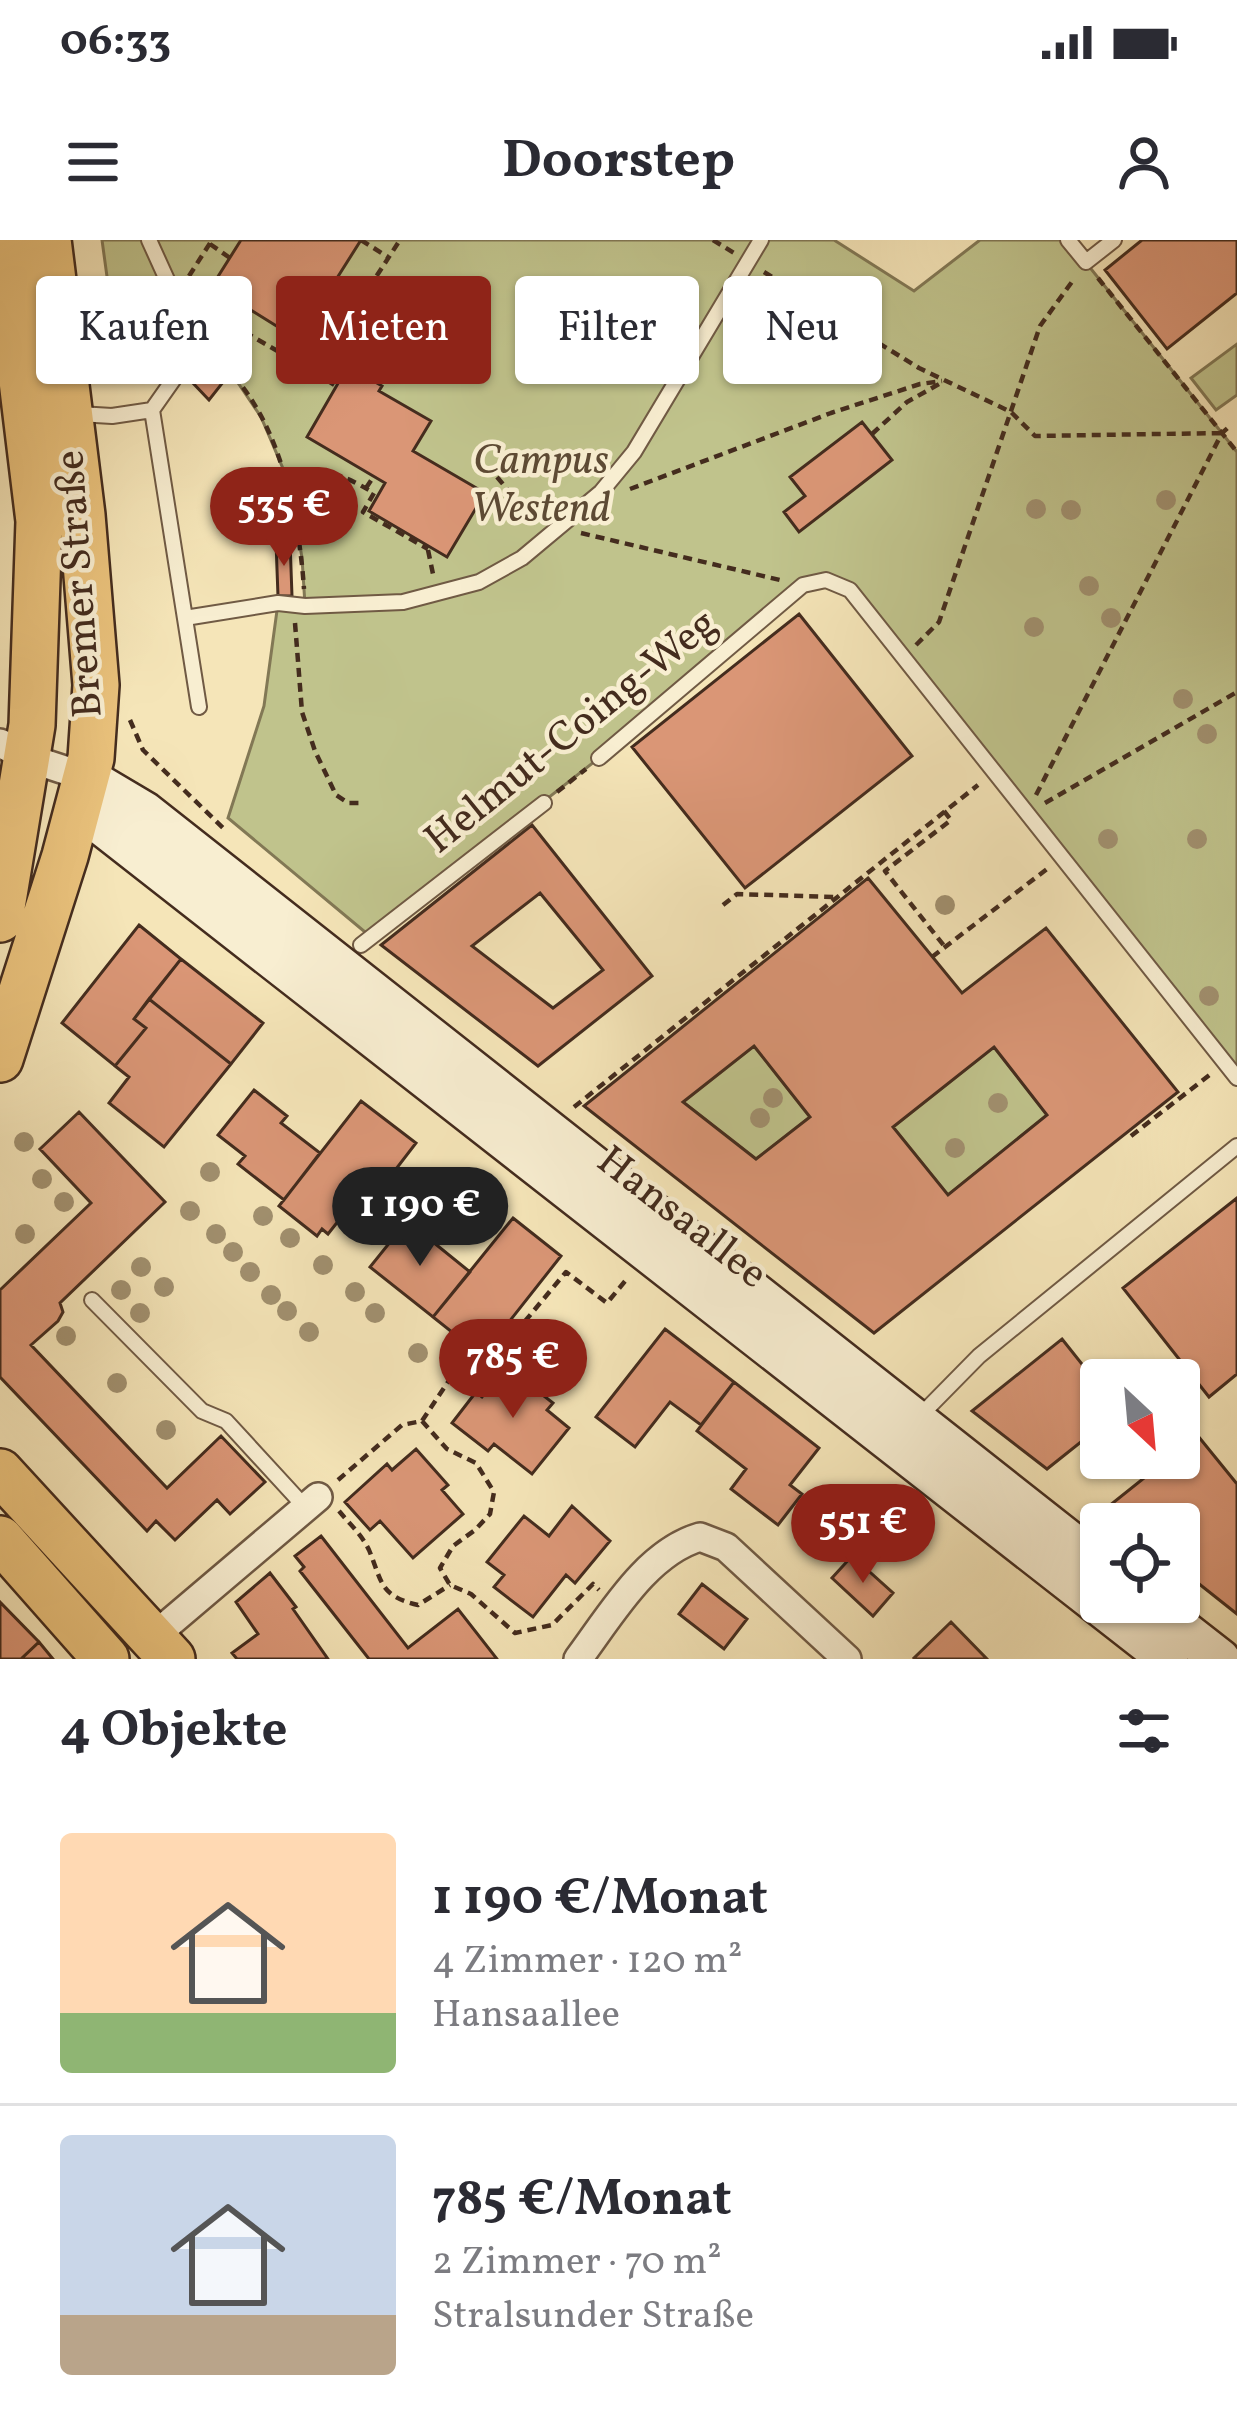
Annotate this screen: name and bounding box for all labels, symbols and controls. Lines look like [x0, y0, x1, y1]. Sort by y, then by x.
text: 06:33 [60, 11, 171, 74]
text: Doorstep [502, 125, 735, 200]
icon: menu [60, 129, 126, 195]
icon: person [1111, 129, 1177, 195]
chip: Kaufen [36, 276, 252, 384]
chip: Mieten [276, 276, 491, 384]
chip: Filter [515, 276, 699, 384]
chip: Neu [723, 276, 882, 384]
park label: Campus Westend [471, 433, 611, 540]
street label: Bremer Straße [42, 448, 120, 720]
pin: 535 € [200, 467, 368, 569]
text: 535 € [237, 479, 331, 533]
street label: Helmut-Coing-Weg [413, 596, 731, 870]
street label: Hansaallee [583, 1133, 779, 1305]
pin: 1 190 € [309, 1167, 531, 1269]
text: 1 190 € [359, 1179, 481, 1233]
pin: 785 € [429, 1319, 597, 1421]
text: 785 € [466, 1331, 560, 1385]
north arrow [1080, 1359, 1200, 1479]
map controls [1080, 1359, 1200, 1623]
pin: 551 € [779, 1484, 947, 1586]
text: 551 € [818, 1496, 908, 1550]
button: locate [1080, 1503, 1200, 1623]
text: 4 Objekte [60, 1696, 288, 1767]
icon: filters [1111, 1698, 1177, 1764]
text: 1 190 €/Monat [432, 1864, 768, 1935]
icon: home [156, 1881, 300, 2025]
text: 4 Zimmer · 120 m² [432, 1935, 742, 1989]
text: Hansaallee [432, 1989, 620, 2043]
text: 785 €/Monat [432, 2165, 732, 2236]
icon: home [156, 2183, 300, 2327]
text: 2 Zimmer · 70 m² [432, 2236, 722, 2290]
text: Stralsunder Straße [432, 2290, 754, 2344]

